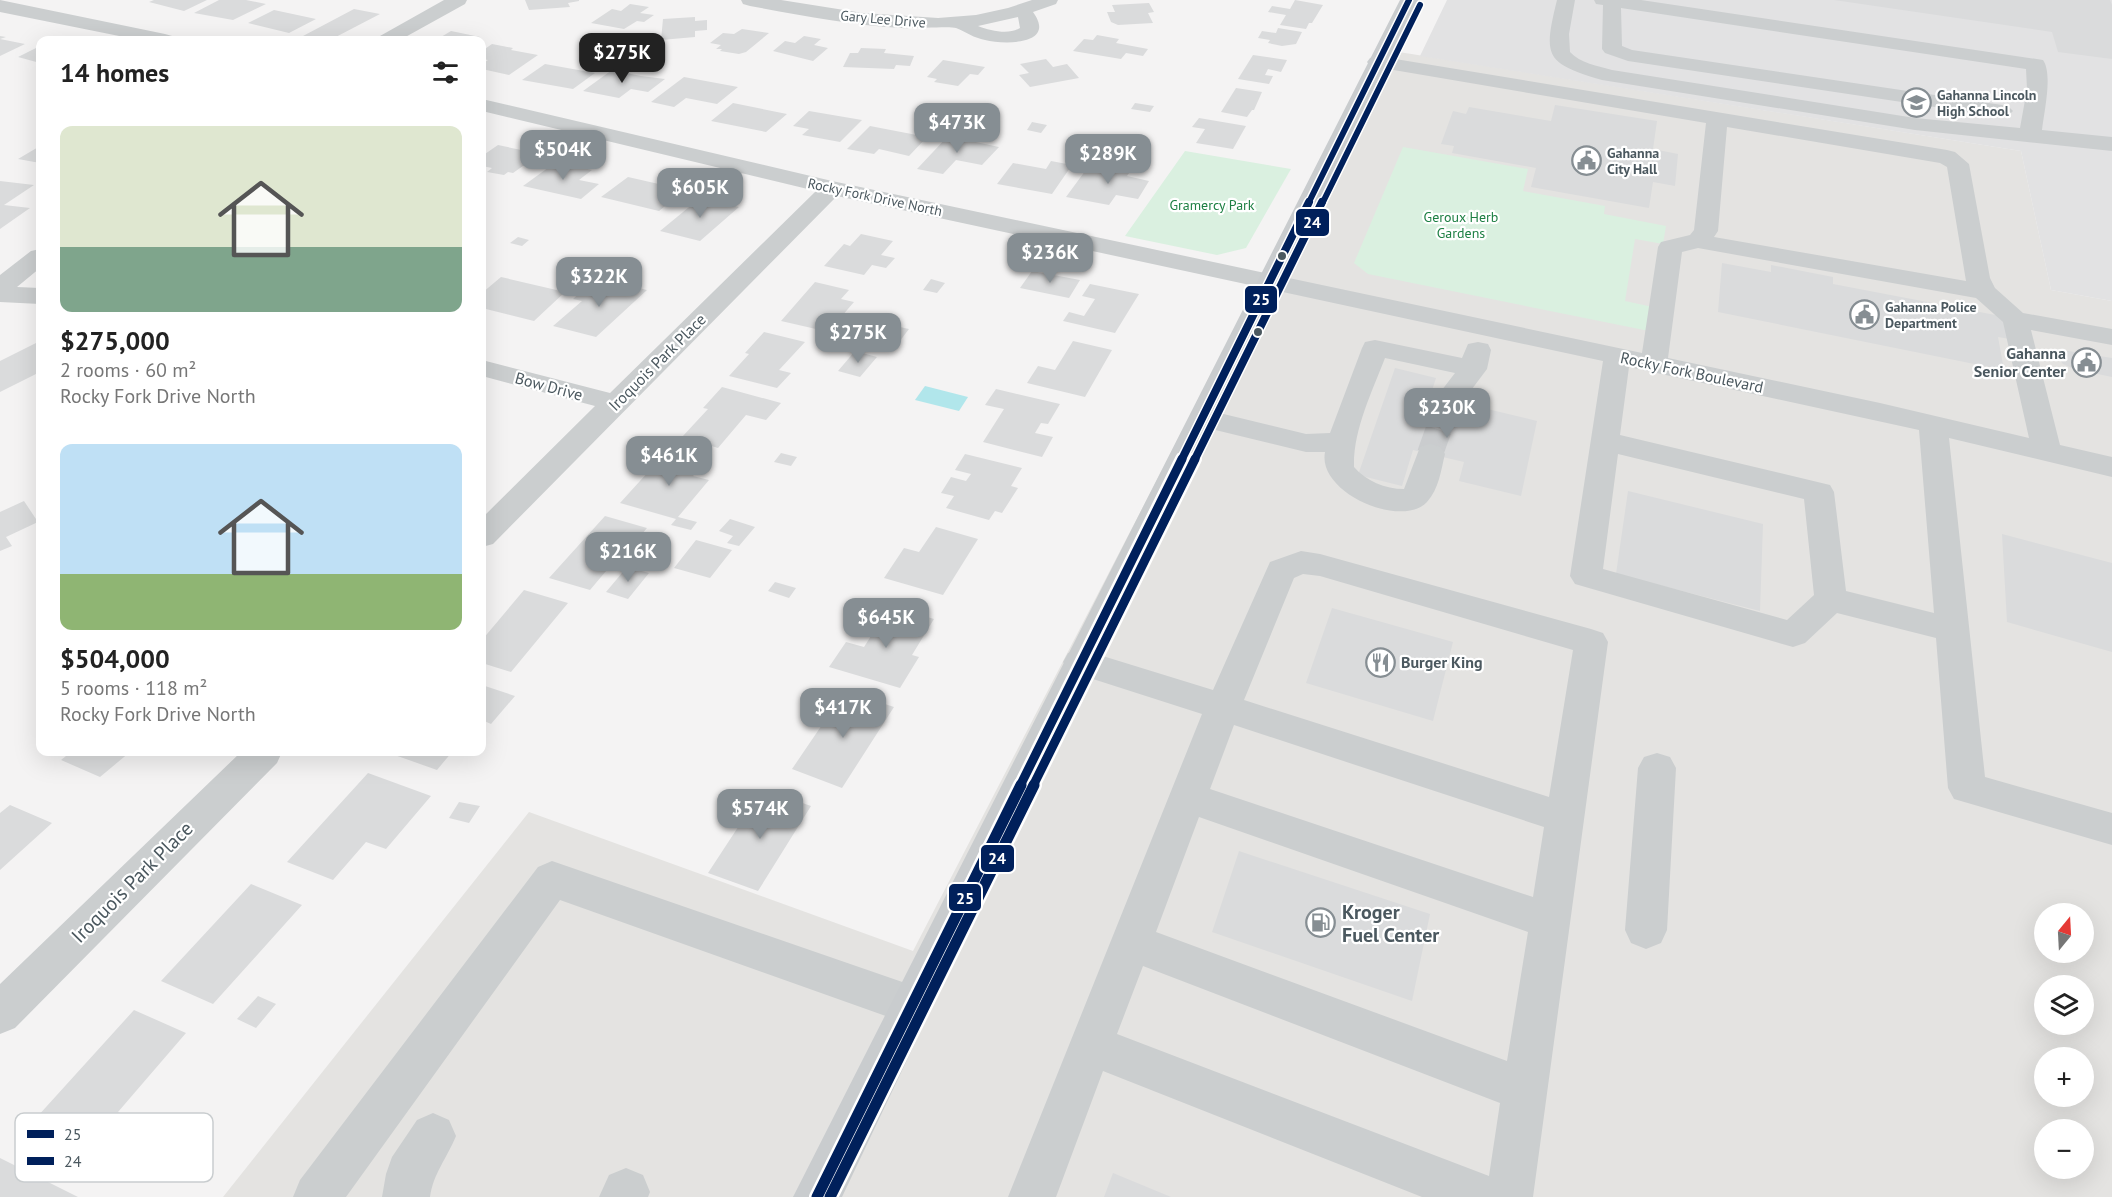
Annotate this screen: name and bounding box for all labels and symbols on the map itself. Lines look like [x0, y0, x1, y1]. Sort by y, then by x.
street label: Gary Lee Drive [840, 6, 926, 32]
pin: $275K [580, 33, 664, 84]
place label: Gahanna Lincoln High School [1937, 86, 2036, 120]
school or university icon: Gahanna Lincoln High School [1900, 87, 1932, 119]
pin: $473K [915, 103, 999, 154]
pin: $504K [521, 130, 605, 181]
pin: $289K [1066, 134, 1150, 185]
place label: Gahanna City Hall [1607, 144, 1659, 178]
public building icon: Gahanna City Hall [1570, 145, 1602, 177]
pin: $605K [658, 168, 742, 219]
street label: Rocky Fork Drive North [806, 174, 944, 220]
park label: Gramercy Park [1169, 196, 1255, 214]
line badge: 24 [1295, 208, 1330, 237]
park label: Geroux Herb Gardens [1424, 208, 1498, 242]
text: 24 [1303, 212, 1321, 232]
pin: $236K [1008, 233, 1092, 284]
unlabelled marker [1276, 250, 1288, 262]
pin: $322K [557, 257, 641, 308]
line badge: 25 [1244, 285, 1278, 314]
text: 25 [1252, 289, 1270, 309]
place label: Gahanna Police Department [1885, 298, 1977, 332]
public building icon: Gahanna Police Department [1848, 299, 1880, 331]
street label: Iroquois Park Place [604, 309, 710, 415]
pin: $275K [816, 313, 900, 364]
unlabelled marker [1252, 326, 1264, 338]
place label: Gahanna Senior Center [1974, 343, 2066, 381]
public building icon: Gahanna Senior Center [2071, 346, 2103, 378]
street label: Rocky Fork Boulevard [1619, 347, 1765, 397]
street label: Bow Drive [513, 367, 585, 405]
pin: $230K [1405, 388, 1489, 439]
pin: $461K [627, 436, 711, 487]
pin: $216K [586, 532, 670, 583]
pin: $645K [844, 598, 928, 649]
restaurant icon: Burger King [1364, 646, 1396, 678]
place label: Burger King [1401, 652, 1483, 672]
pin: $417K [801, 688, 885, 739]
pin: $574K [718, 789, 802, 840]
street label: Iroquois Park Place [66, 816, 198, 948]
line badge: 24 [980, 844, 1015, 873]
text: 24 [988, 848, 1006, 868]
line badge: 25 [948, 883, 982, 912]
text: 25 [956, 888, 974, 908]
place label: Kroger Fuel Center [1342, 899, 1439, 948]
north arrow [2034, 903, 2094, 963]
fuel station icon: Kroger Fuel Center [1305, 907, 1337, 939]
legend [15, 1113, 213, 1182]
text: 25 [64, 1124, 81, 1144]
text: 24 [64, 1151, 82, 1171]

